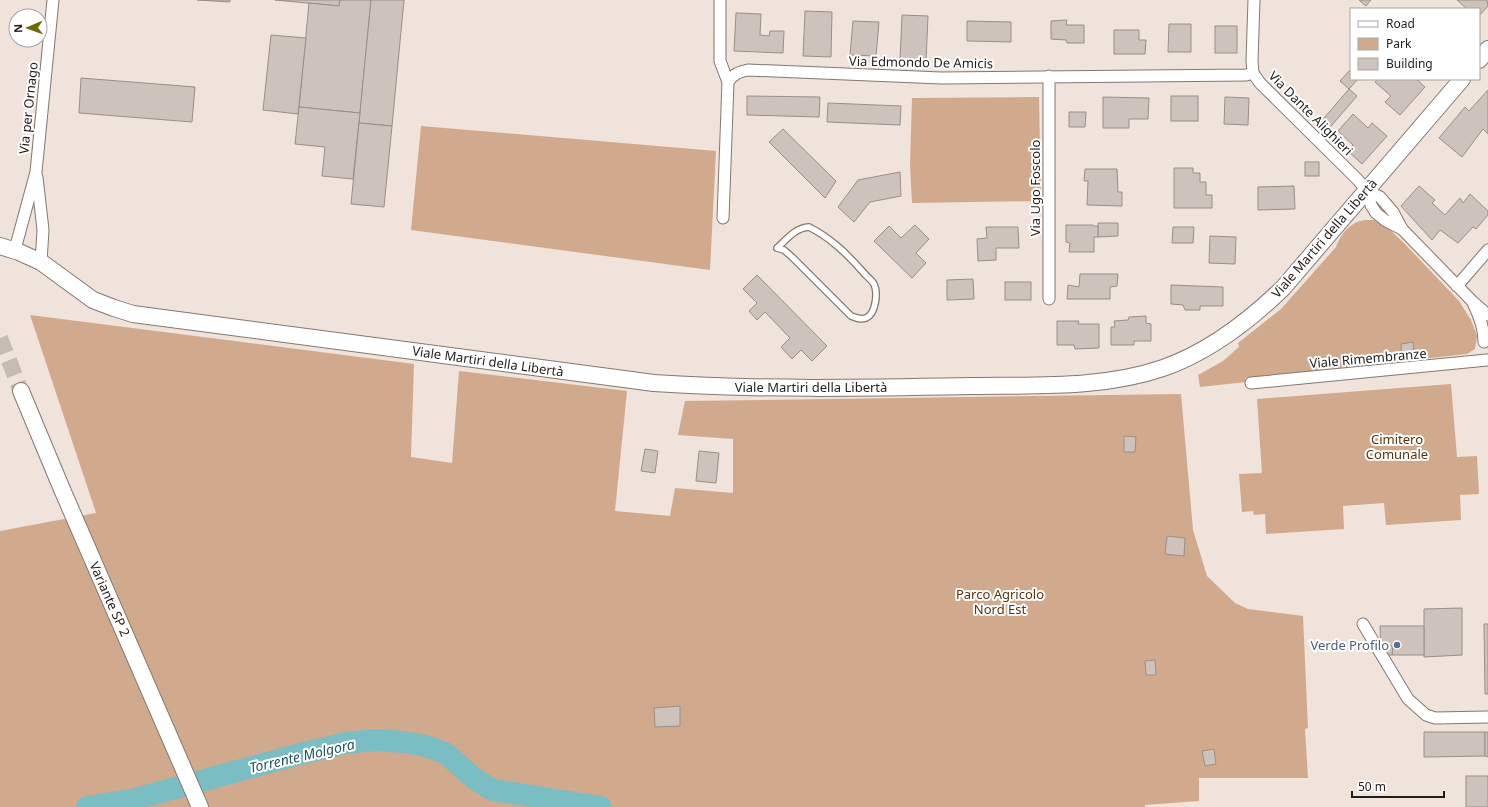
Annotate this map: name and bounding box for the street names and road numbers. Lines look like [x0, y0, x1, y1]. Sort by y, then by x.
street label: Via Edmondo De Amicis [849, 52, 993, 72]
street label: Via per Ornago [14, 61, 42, 155]
street label: Via Dante Alighieri [1265, 67, 1357, 159]
street label: Via Ugo Foscolo [1026, 139, 1044, 236]
street label: Viale Martiri della Libertà [1267, 174, 1381, 302]
street label: Viale Martiri della Libertà [411, 341, 565, 381]
street label: Viale Rimembranze [1309, 344, 1427, 372]
street label: Viale Martiri della Libertà [735, 378, 887, 396]
street label: Variante SP 2 [85, 559, 135, 639]

